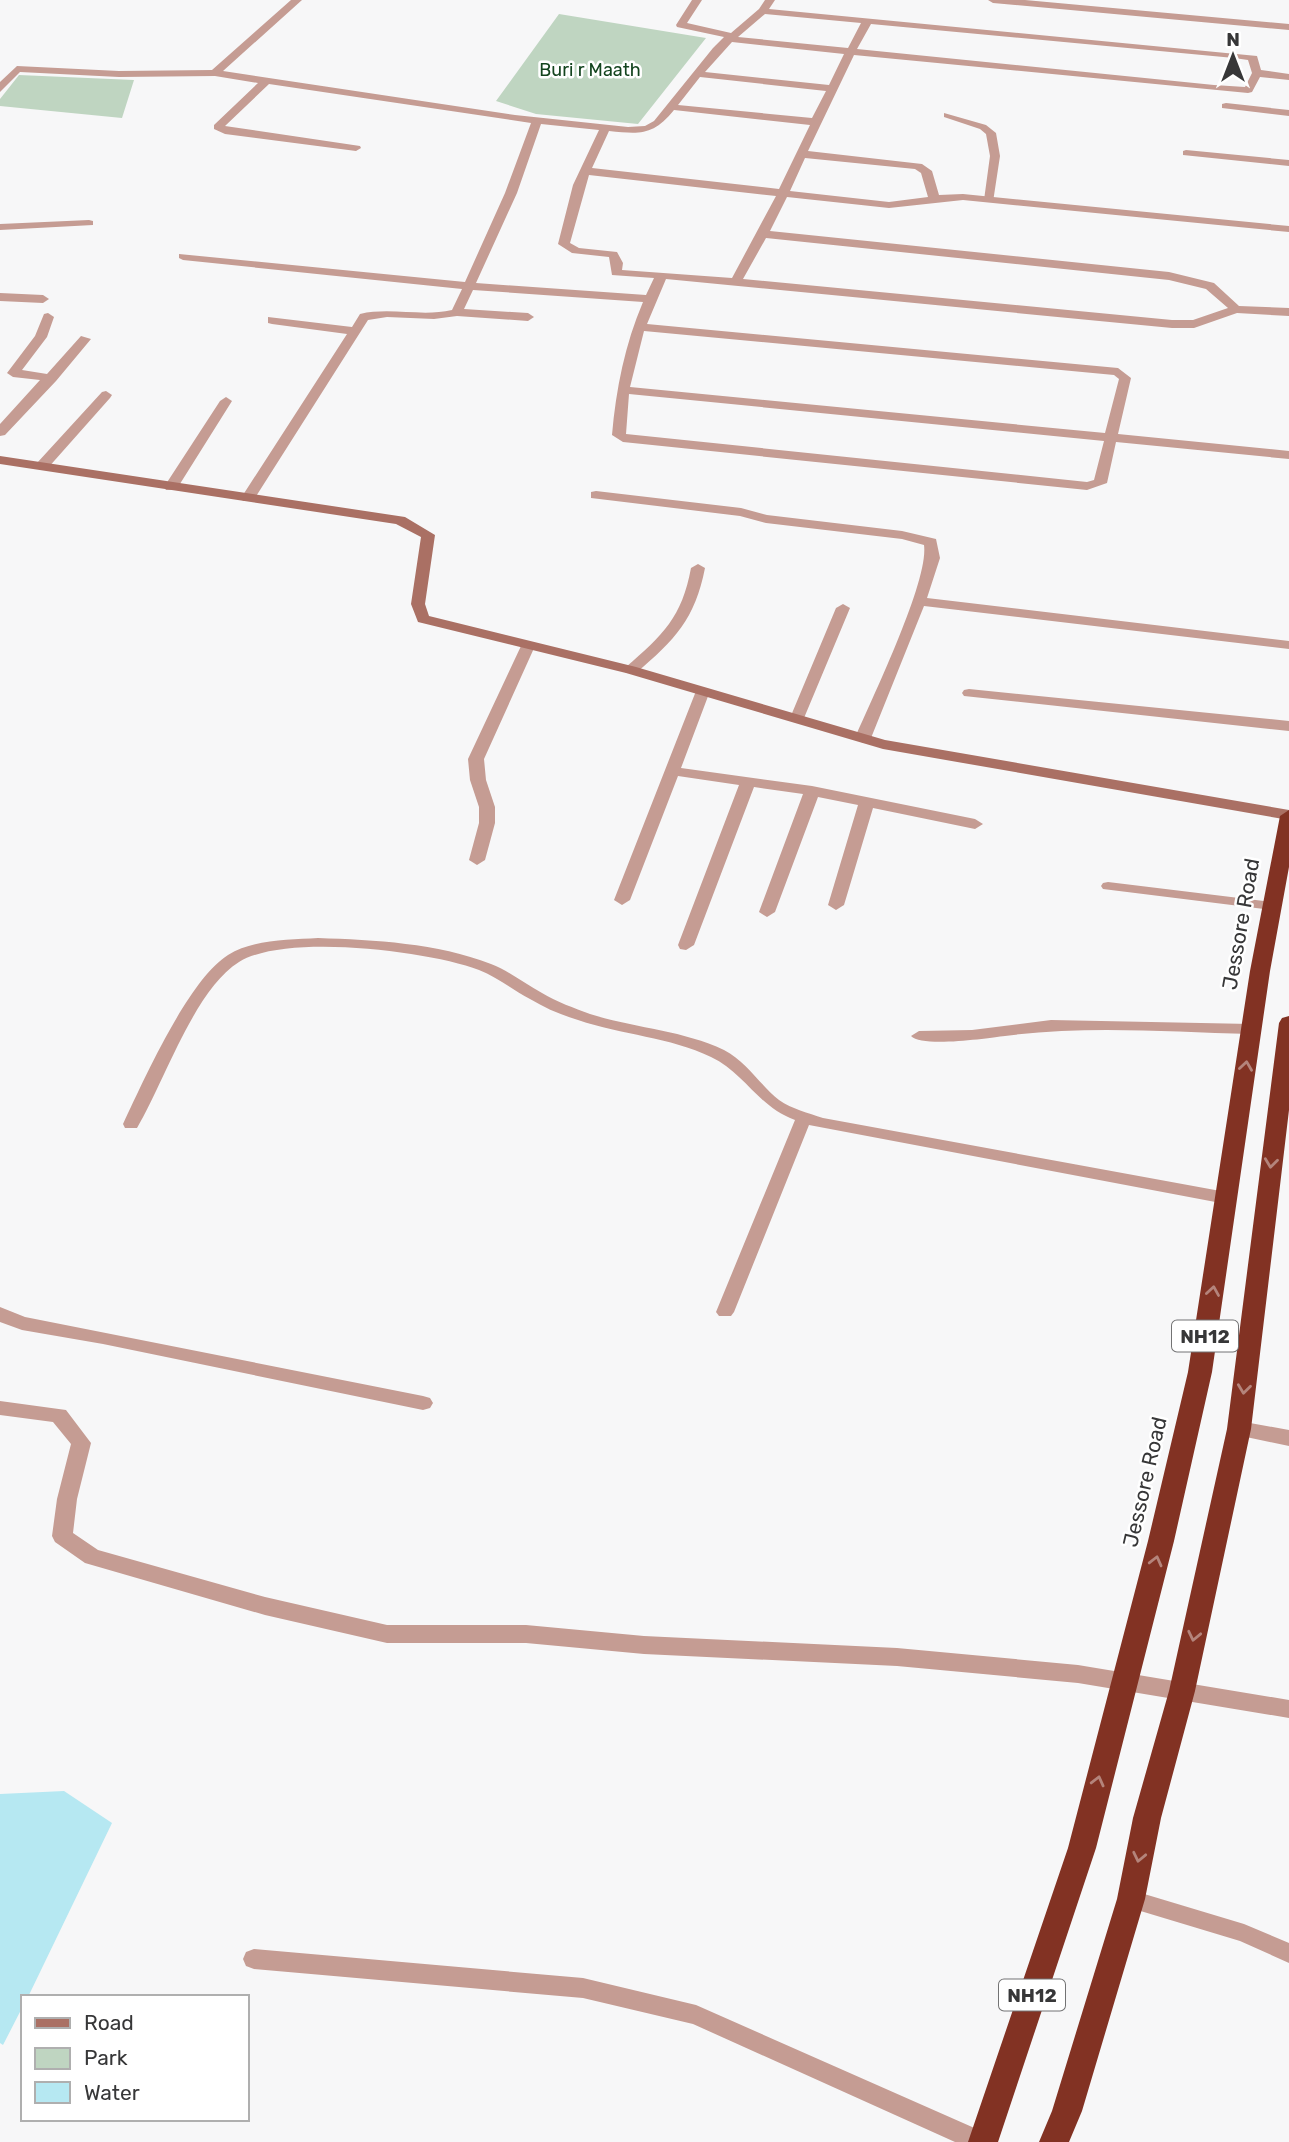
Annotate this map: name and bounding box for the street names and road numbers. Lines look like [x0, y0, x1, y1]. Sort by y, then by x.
street label: Jessore Road [1217, 856, 1264, 992]
road number: NH12 [1172, 1320, 1238, 1352]
street label: Jessore Road [1117, 1414, 1172, 1549]
road number: NH12 [999, 1980, 1065, 2010]

